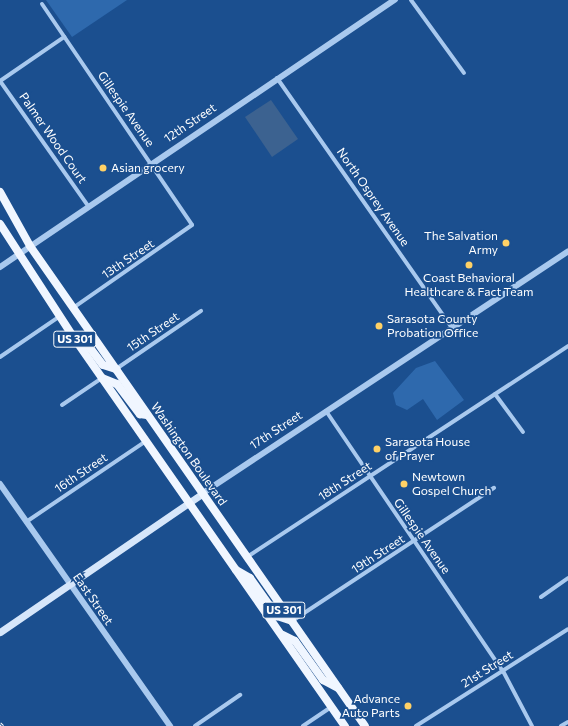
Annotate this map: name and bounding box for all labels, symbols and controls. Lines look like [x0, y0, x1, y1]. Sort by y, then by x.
street label: Gillespie Avenue [95, 69, 157, 149]
street label: Palmer Wood Court [16, 90, 90, 186]
street label: 12th Street [161, 100, 219, 146]
street label: North Osprey Avenue [334, 145, 412, 249]
place label: Asian grocery [111, 161, 185, 175]
marker: Asian grocery [98, 163, 108, 173]
place label: The Salvation Army [424, 229, 498, 257]
street label: 13th Street [99, 236, 157, 282]
marker: The Salvation Army [501, 238, 511, 248]
marker: Coast Behavioral Healthcare & Fact Team [464, 260, 474, 270]
place label: Coast Behavioral Healthcare & Fact Team [405, 271, 533, 299]
street label: 15th Street [124, 309, 182, 355]
place label: Sarasota County Probation Office [387, 312, 478, 340]
marker: Sarasota County Probation Office [374, 321, 384, 331]
road number: US 301 [53, 330, 97, 348]
street label: Washington Boulevard [148, 400, 230, 508]
street label: 17th Street [247, 408, 305, 452]
place label: Sarasota House of Prayer [385, 435, 470, 463]
marker: Sarasota House of Prayer [372, 444, 382, 454]
street label: 16th Street [52, 450, 110, 496]
street label: 18th Street [316, 459, 374, 503]
place label: Newtown Gospel Church [412, 470, 491, 498]
marker: Newtown Gospel Church [399, 479, 409, 489]
street label: Gillespie Avenue [391, 496, 453, 576]
street label: 19th Street [349, 532, 407, 576]
street label: East Street [70, 570, 116, 628]
road number: US 301 [262, 601, 306, 619]
street label: 21st Street [458, 647, 516, 691]
place label: Advance Auto Parts [342, 692, 400, 720]
marker: Advance Auto Parts [403, 701, 413, 711]

